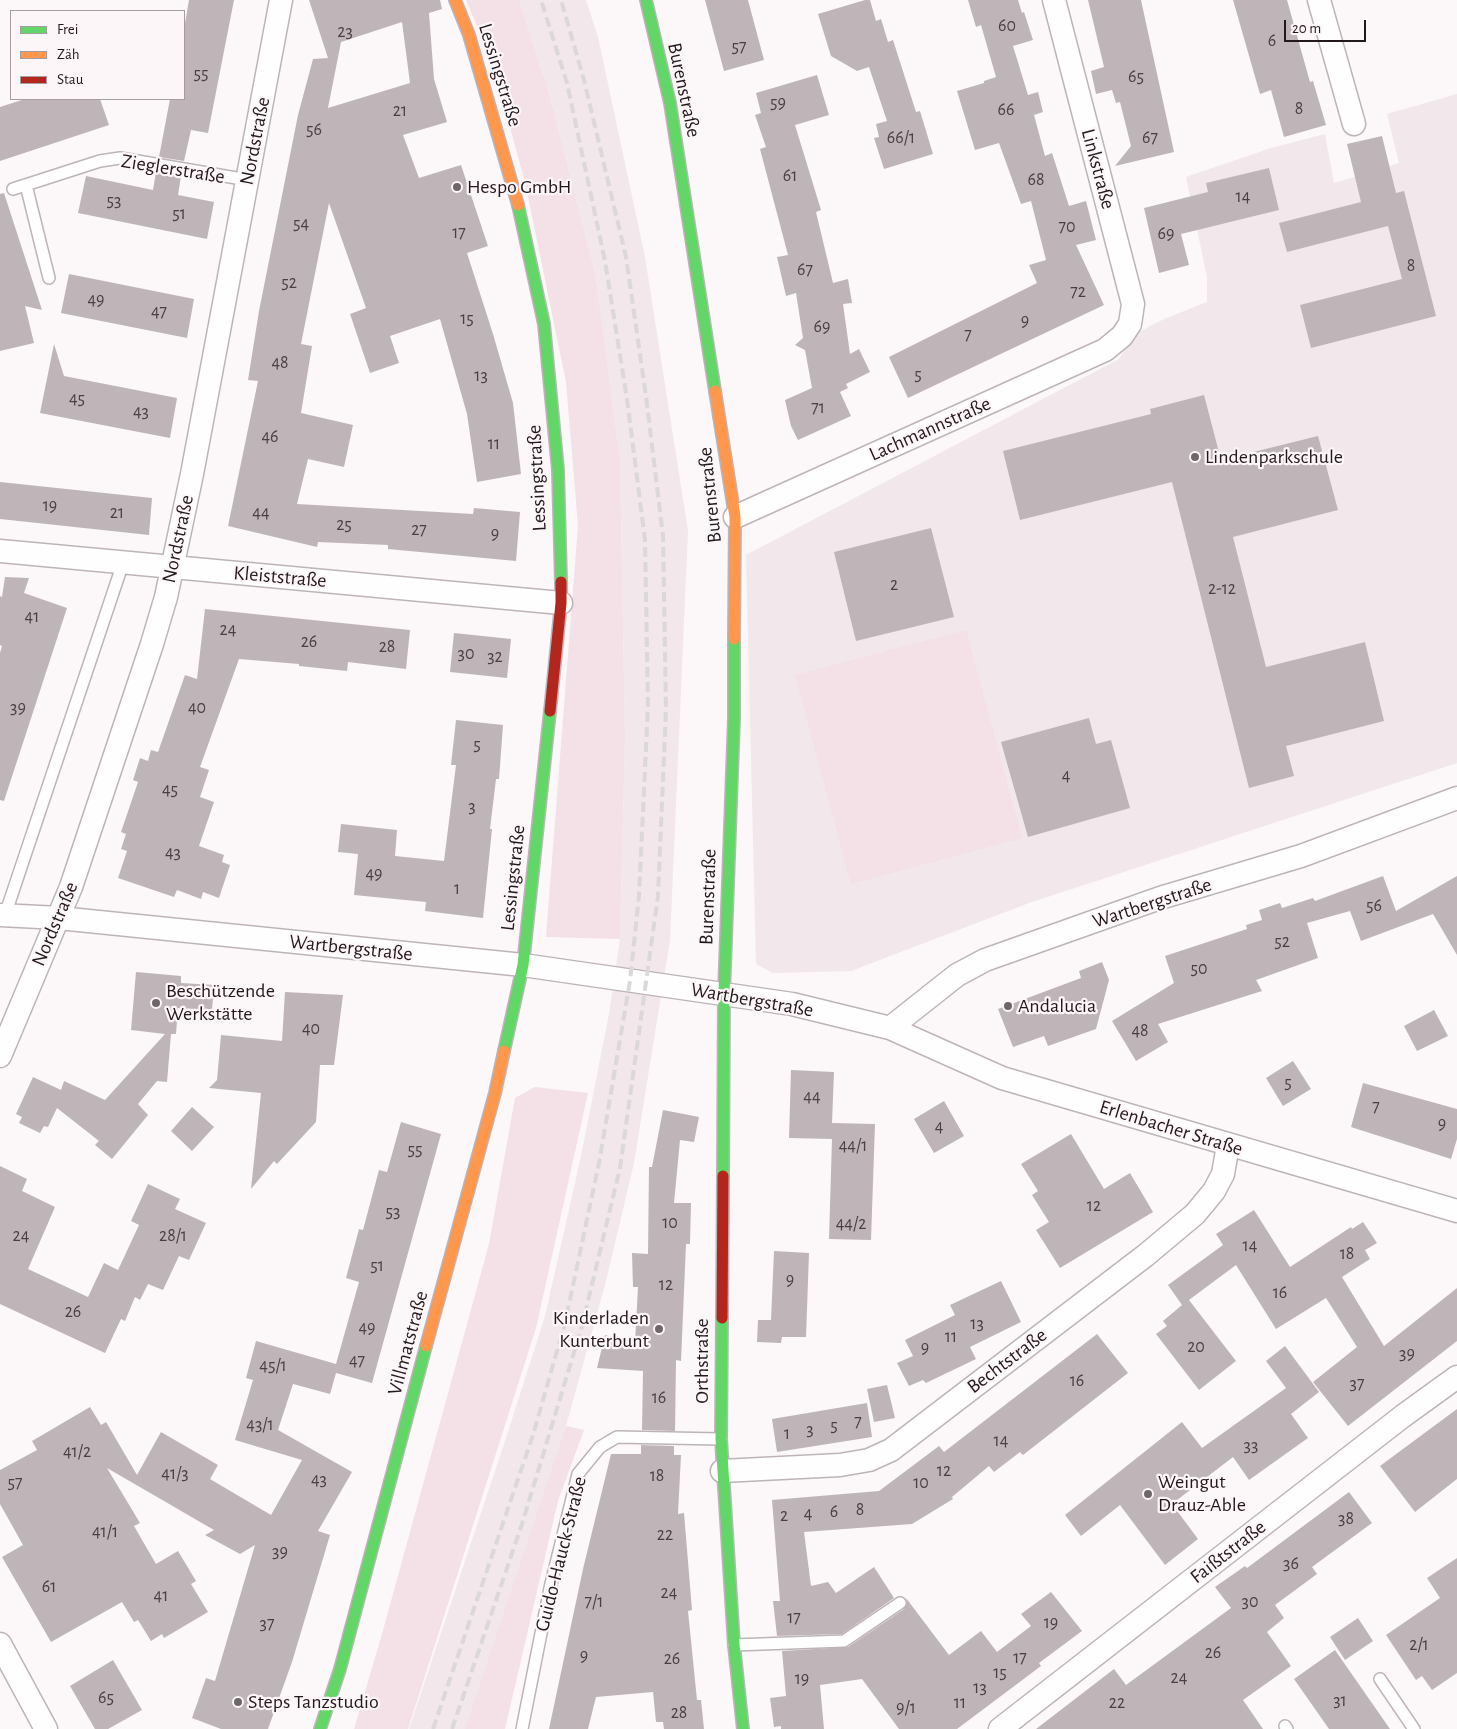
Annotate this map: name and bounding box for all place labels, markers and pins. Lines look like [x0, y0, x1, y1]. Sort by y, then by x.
place label: Hespo GmbH [467, 175, 571, 199]
marker: Hespo GmbH [451, 181, 463, 193]
place label: Lindenparkschule [1205, 445, 1343, 469]
marker: Lindenparkschule [1189, 451, 1201, 463]
place label: Beschützende Werkstätte [166, 979, 275, 1026]
place label: Andalucia [1018, 994, 1096, 1018]
marker: Beschützende Werkstätte [150, 997, 162, 1009]
marker: Andalucia [1002, 1000, 1014, 1012]
place label: Kinderladen Kunterbunt [553, 1306, 649, 1353]
marker: Kinderladen Kunterbunt [653, 1323, 665, 1335]
place label: Weingut Drauz-Able [1158, 1470, 1246, 1517]
marker: Weingut Drauz-Able [1142, 1488, 1154, 1500]
place label: Steps Tanzstudio [248, 1690, 379, 1714]
marker: Steps Tanzstudio [232, 1696, 244, 1708]

